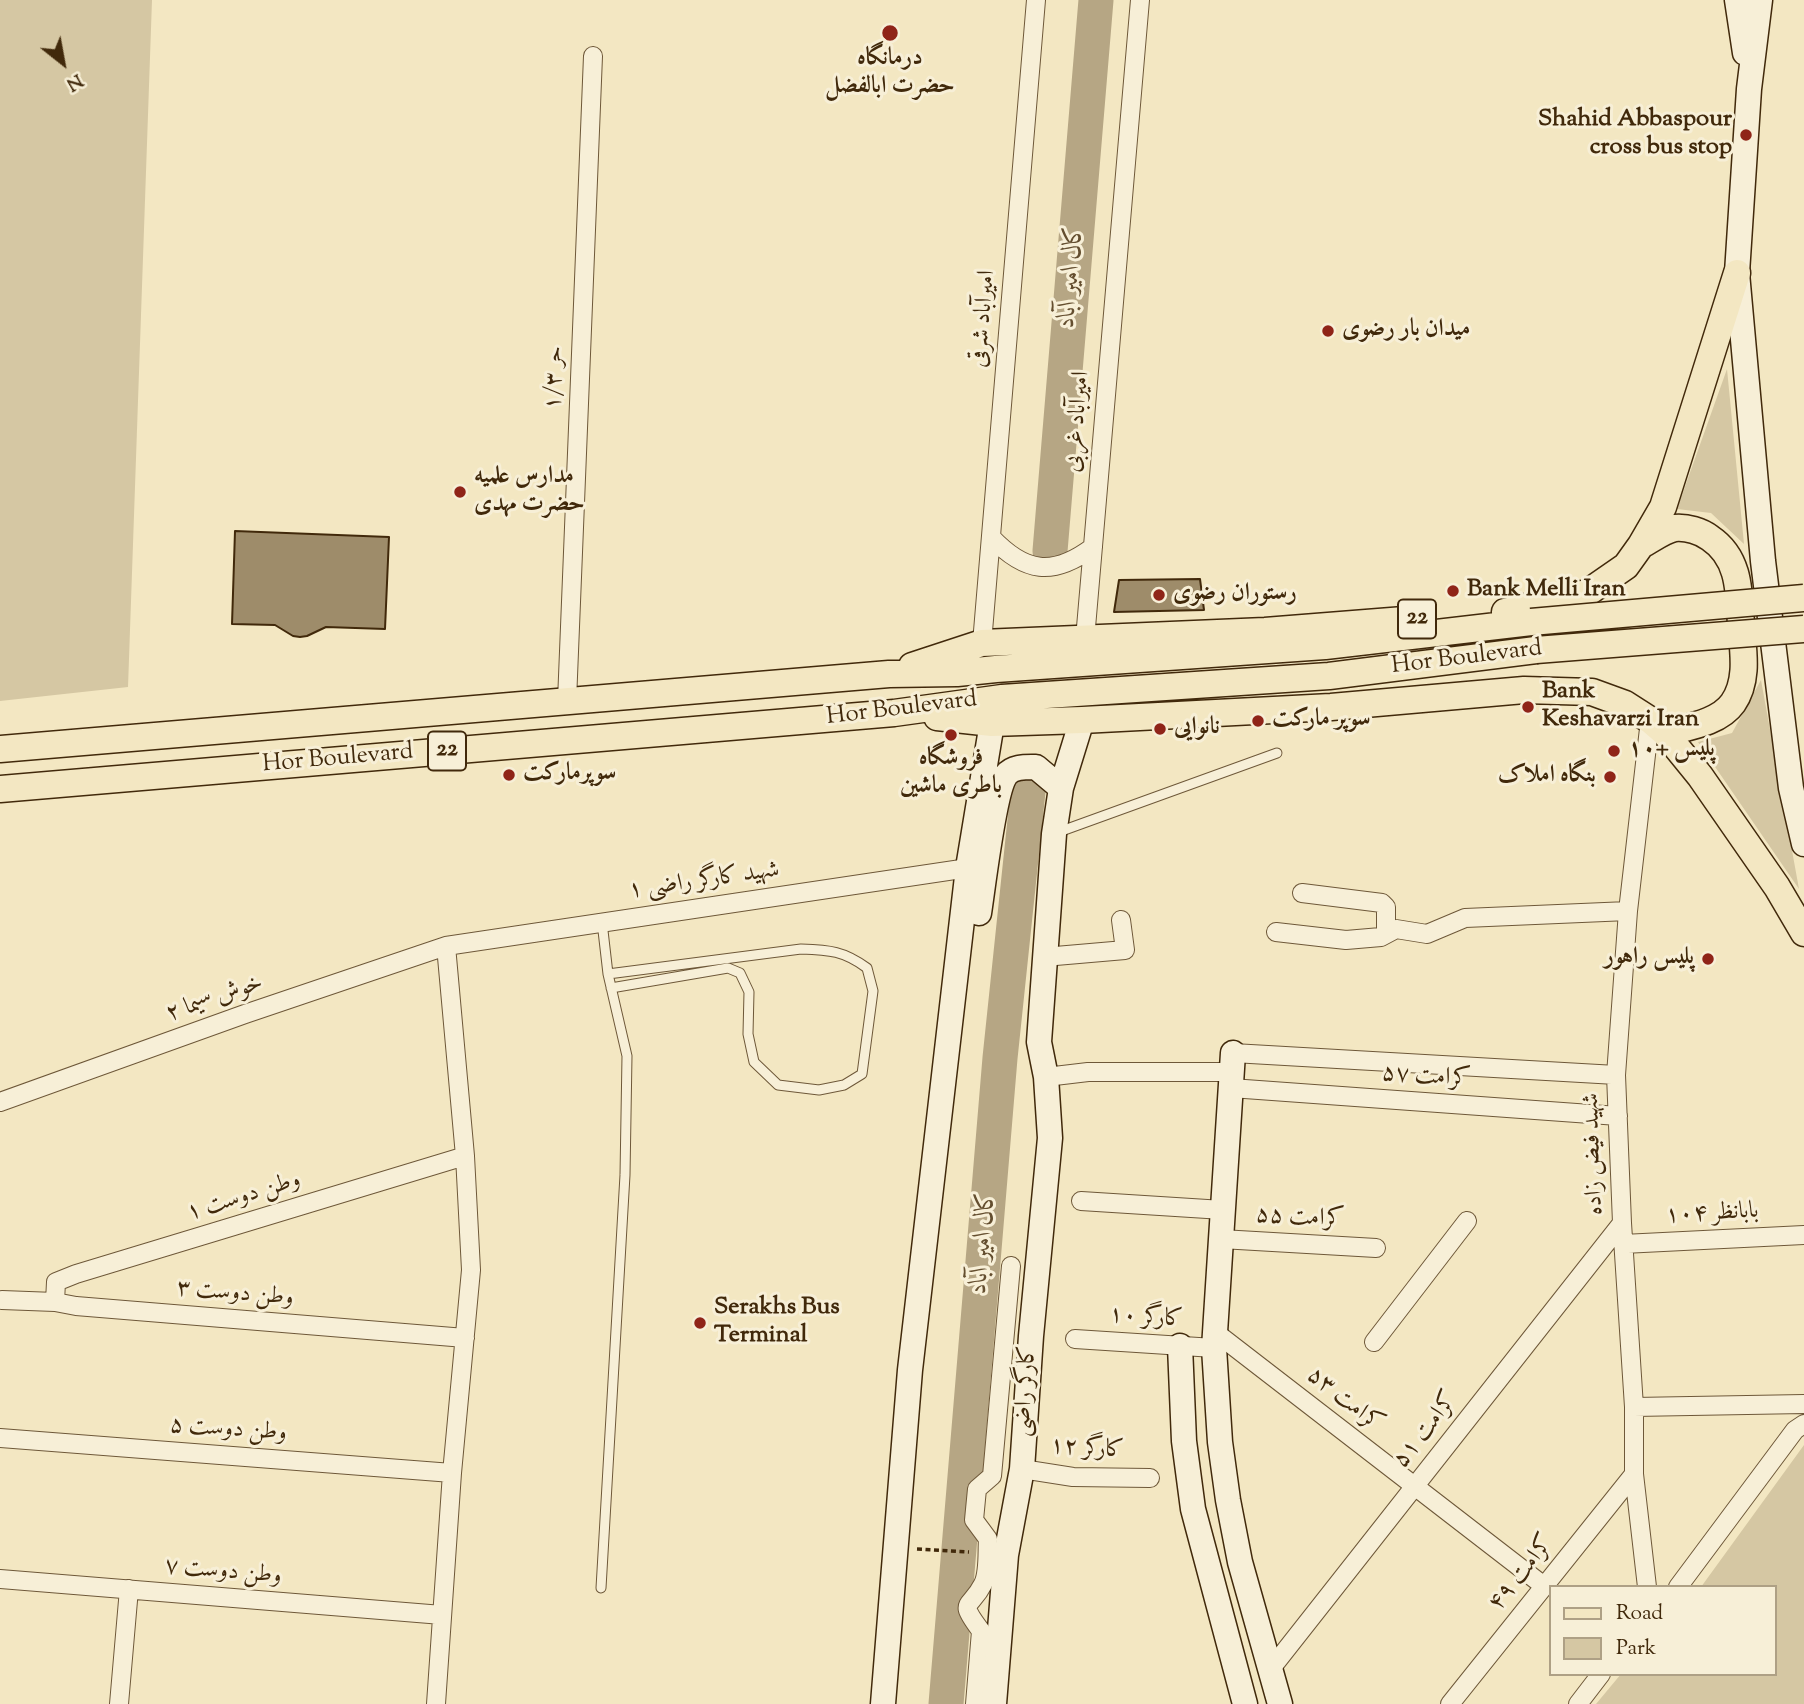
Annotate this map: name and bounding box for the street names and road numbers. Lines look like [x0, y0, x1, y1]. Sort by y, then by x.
street label: امیرآباد شرقی [966, 269, 1004, 369]
street label: حر ۱/۳ [540, 345, 572, 411]
street label: امیرآباد غربی [1060, 370, 1098, 474]
road number: 22 [1398, 600, 1436, 638]
street label: Hor Boulevard [1390, 635, 1544, 683]
street label: Hor Boulevard [825, 686, 979, 734]
road number: 22 [428, 732, 466, 771]
street label: Hor Boulevard [261, 739, 415, 781]
street label: شهید کارگر راضی ۱ [627, 857, 781, 907]
street label: خوش سیما ۲ [163, 970, 267, 1030]
street label: کرامت ۵۷ [1381, 1061, 1471, 1095]
street label: شهید فیض زاده [1578, 1092, 1612, 1216]
street label: وطن دوست ۱ [184, 1167, 304, 1229]
street label: بابانظر ۱۰۴ [1665, 1198, 1759, 1232]
street label: کرامت ۵۵ [1255, 1202, 1345, 1236]
street label: وطن دوست ۳ [175, 1276, 295, 1314]
street label: کارگر ۱۰ [1108, 1302, 1184, 1336]
street label: کارگر راضی [1009, 1344, 1045, 1438]
street label: کرامت ۵۳ [1300, 1362, 1388, 1440]
street label: کرامت ۵۱ [1388, 1387, 1466, 1475]
street label: وطن دوست ۵ [168, 1413, 288, 1449]
street label: کارگر ۱۲ [1049, 1433, 1125, 1467]
street label: کرامت ۴۹ [1484, 1530, 1562, 1618]
street label: وطن دوست ۷ [163, 1554, 283, 1592]

